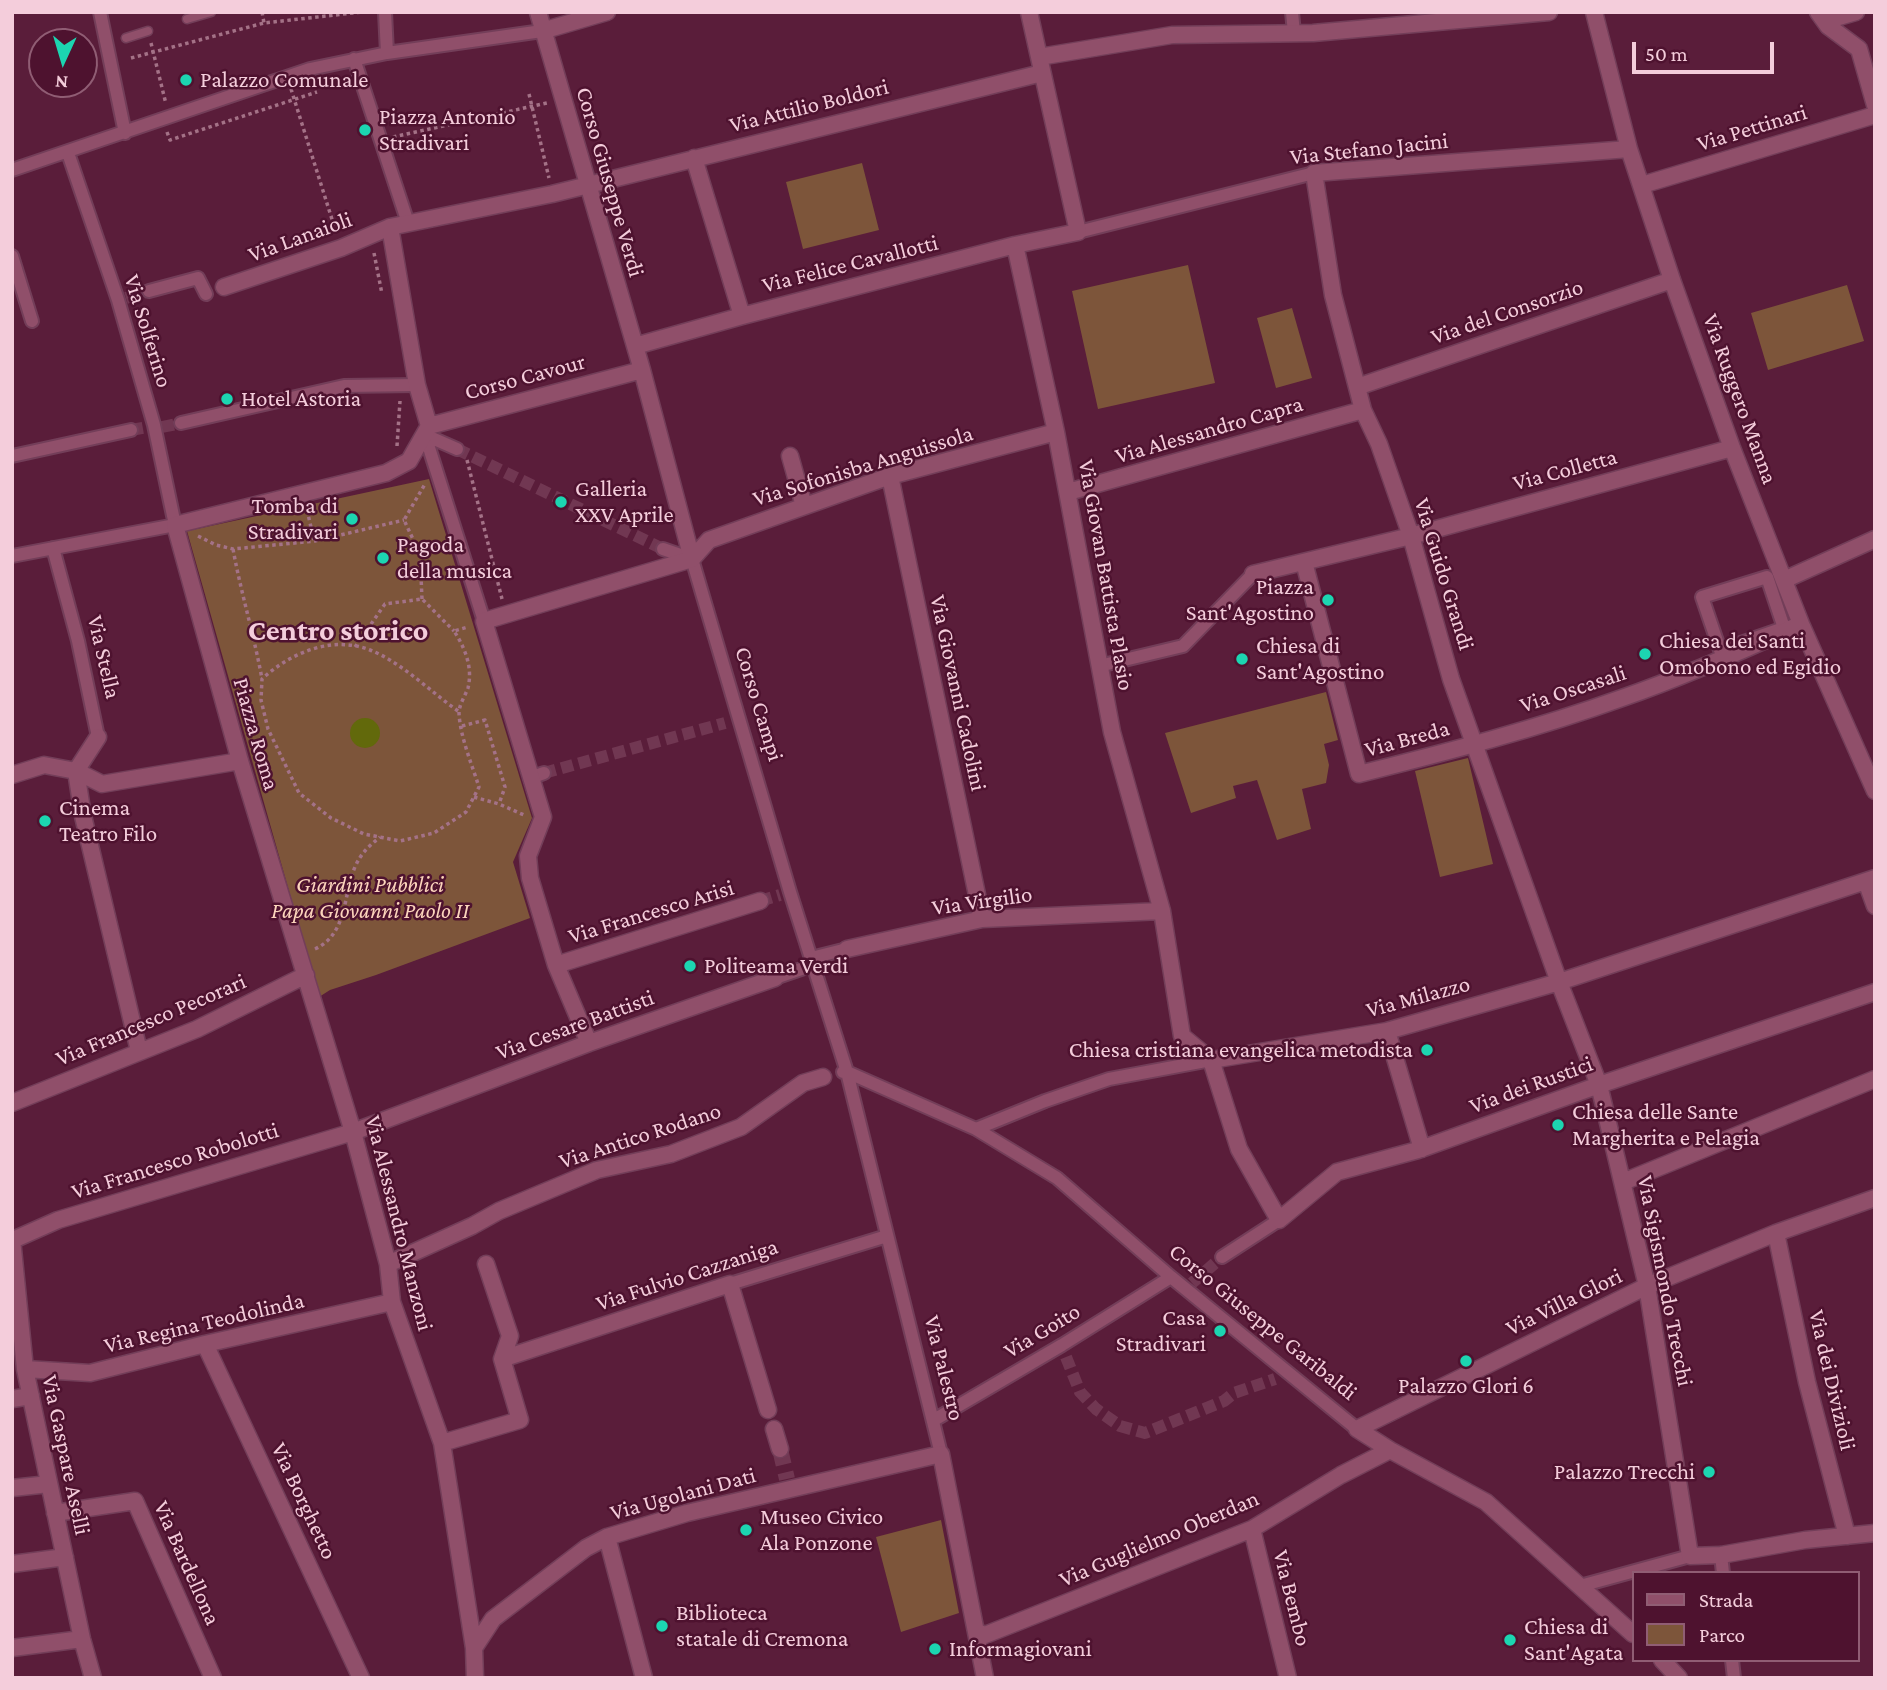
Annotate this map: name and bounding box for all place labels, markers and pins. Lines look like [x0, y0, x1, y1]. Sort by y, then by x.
place label: Palazzo Comunale [200, 66, 368, 94]
marker: Palazzo Comunale [178, 72, 194, 88]
place label: Piazza Antonio Stradivari [379, 103, 516, 157]
marker: Piazza Antonio Stradivari [357, 122, 373, 138]
place label: Hotel Astoria [241, 385, 361, 413]
marker: Hotel Astoria [219, 391, 235, 407]
place label: Galleria XXV Aprile [575, 475, 674, 529]
place label: Tomba di Stradivari [248, 492, 338, 546]
marker: Galleria XXV Aprile [553, 494, 569, 510]
marker: Tomba di Stradivari [344, 511, 360, 527]
place label: Pagoda della musica [397, 531, 512, 585]
marker: Pagoda della musica [375, 550, 391, 566]
place label: Piazza Sant'Agostino [1186, 573, 1314, 627]
marker: Piazza Sant'Agostino [1320, 592, 1336, 608]
place label: Chiesa dei Santi Omobono ed Egidio [1659, 627, 1841, 681]
place label: Chiesa di Sant'Agostino [1256, 632, 1384, 686]
marker: Chiesa dei Santi Omobono ed Egidio [1637, 646, 1653, 662]
marker: Chiesa di Sant'Agostino [1234, 651, 1250, 667]
place label: Cinema Teatro Filo [59, 794, 157, 848]
marker: Cinema Teatro Filo [37, 813, 53, 829]
place label: Politeama Verdi [704, 952, 848, 980]
marker: Politeama Verdi [682, 958, 698, 974]
place label: Chiesa cristiana evangelica metodista [1069, 1036, 1413, 1064]
marker: Chiesa cristiana evangelica metodista [1419, 1042, 1435, 1058]
place label: Chiesa delle Sante Margherita e Pelagia [1572, 1098, 1760, 1152]
marker: Chiesa delle Sante Margherita e Pelagia [1550, 1117, 1566, 1133]
place label: Casa Stradivari [1116, 1304, 1206, 1358]
marker: Casa Stradivari [1212, 1323, 1228, 1339]
marker: Palazzo Glori 6 [1458, 1353, 1474, 1369]
place label: Palazzo Glori 6 [1398, 1372, 1534, 1400]
place label: Palazzo Trecchi [1554, 1458, 1695, 1486]
marker: Palazzo Trecchi [1701, 1464, 1717, 1480]
place label: Museo Civico Ala Ponzone [760, 1503, 883, 1557]
marker: Museo Civico Ala Ponzone [738, 1522, 754, 1538]
place label: Biblioteca statale di Cremona [676, 1599, 848, 1653]
place label: Chiesa di Sant'Agata [1524, 1613, 1623, 1667]
marker: Biblioteca statale di Cremona [654, 1618, 670, 1634]
marker: Chiesa di Sant'Agata [1502, 1632, 1518, 1648]
place label: Informagiovani [949, 1635, 1092, 1663]
marker: Informagiovani [927, 1641, 943, 1657]

